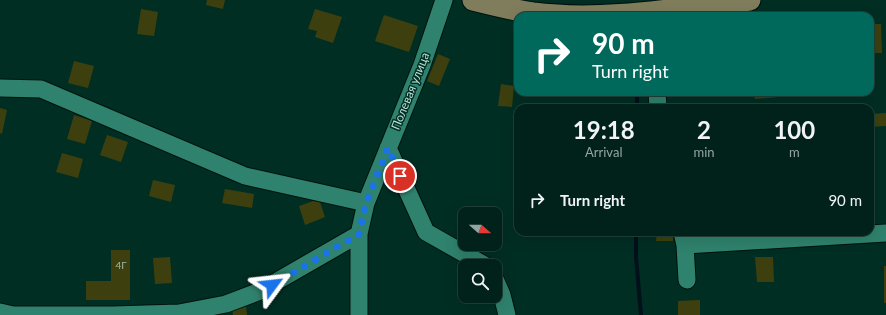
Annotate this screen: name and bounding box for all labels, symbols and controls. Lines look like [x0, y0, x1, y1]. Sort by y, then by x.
text: 90 m [592, 26, 655, 60]
icon: right [526, 28, 578, 80]
street label: Полевая улица [388, 50, 432, 132]
text: Turn right [592, 60, 669, 82]
text: 19:18 [573, 115, 635, 144]
text: 2 [697, 115, 711, 144]
text: 100 [773, 115, 815, 144]
text: Arrival [585, 144, 622, 160]
text: min [694, 144, 715, 160]
text: m [789, 144, 800, 160]
pin [383, 159, 417, 193]
icon: arrive [389, 165, 411, 187]
icon: right [526, 189, 548, 211]
text: Turn right [560, 191, 625, 209]
text: 90 m [828, 191, 862, 209]
north arrow [458, 207, 502, 251]
map controls [458, 207, 502, 303]
house number: 4Г [115, 259, 127, 271]
button: search [458, 259, 502, 303]
position arrow [251, 264, 293, 306]

